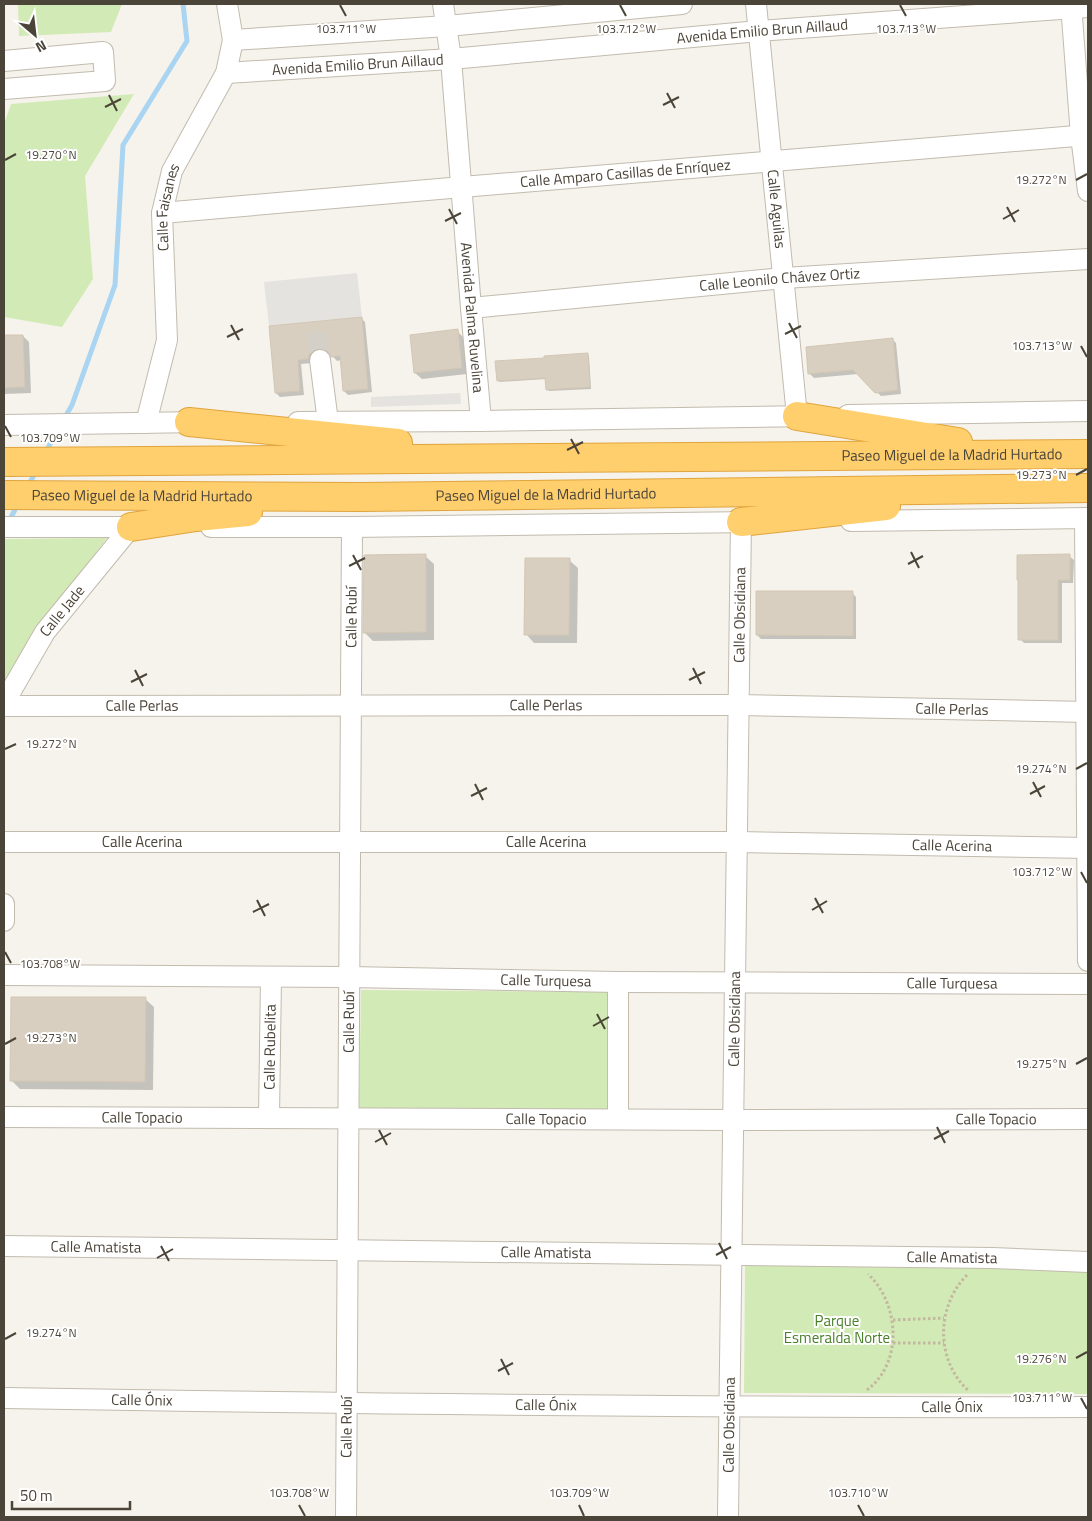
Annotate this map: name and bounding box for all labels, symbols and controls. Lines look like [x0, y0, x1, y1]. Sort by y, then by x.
north arrow [10, 10, 60, 60]
street label: Avenida Emilio Brun Aillaud [676, 13, 849, 49]
text: 103.711°W [316, 19, 376, 38]
text: 103.712°W [596, 19, 656, 38]
text: 103.713°W [876, 19, 936, 38]
text: N [32, 35, 51, 58]
street label: Avenida Emilio Brun Aillaud [271, 47, 444, 81]
text: 19.270°N [25, 145, 77, 164]
street label: Calle Amparo Casillas de Enríquez [519, 153, 732, 193]
street label: Calle Faisanes [150, 159, 185, 252]
street label: Calle Aguilas [762, 168, 792, 250]
text: 19.272°N [1015, 170, 1067, 189]
street label: Avenida Palma Ruvelina [455, 241, 490, 394]
street label: Calle Leonilo Chávez Ortiz [698, 261, 861, 297]
text: 103.713°W [1012, 336, 1072, 355]
text: 103.709°W [20, 428, 80, 447]
street label: Paseo Miguel de la Madrid Hurtado [841, 442, 1063, 467]
text: 19.273°N [1015, 465, 1067, 484]
street label: Paseo Miguel de la Madrid Hurtado [435, 481, 657, 507]
street label: Paseo Miguel de la Madrid Hurtado [31, 483, 253, 507]
street label: Calle Obsidiana [727, 566, 751, 663]
street label: Calle Jade [34, 580, 90, 642]
street label: Calle Rubí [339, 584, 363, 648]
street label: Calle Perlas [509, 693, 583, 716]
street label: Calle Perlas [105, 694, 179, 717]
street label: Calle Perlas [915, 697, 989, 721]
text: 19.272°N [25, 734, 77, 753]
text: 19.274°N [1015, 759, 1067, 778]
street label: Calle Acerina [102, 830, 183, 853]
street label: Calle Acerina [506, 830, 587, 853]
street label: Calle Acerina [912, 833, 993, 857]
text: 103.712°W [1012, 862, 1072, 881]
text: 103.708°W [20, 954, 80, 973]
street label: Calle Turquesa [500, 968, 592, 993]
street label: Calle Obsidiana [722, 970, 746, 1067]
street label: Calle Turquesa [906, 971, 998, 995]
street label: Calle Rubí [337, 989, 360, 1053]
street label: Calle Rubelita [257, 1004, 282, 1090]
text: 19.273°N [25, 1028, 77, 1047]
text: 19.275°N [1015, 1054, 1067, 1073]
street label: Calle Topacio [101, 1105, 183, 1129]
street label: Calle Topacio [505, 1107, 587, 1130]
street label: Calle Topacio [955, 1107, 1037, 1130]
street label: Calle Amatista [50, 1235, 142, 1259]
street label: Calle Amatista [500, 1240, 592, 1264]
street label: Calle Amatista [906, 1245, 998, 1269]
park label: Parque Esmeralda Norte [784, 1309, 890, 1349]
text: 19.274°N [25, 1323, 77, 1342]
text: 19.276°N [1015, 1349, 1067, 1368]
street label: Calle Obsidiana [717, 1376, 741, 1473]
street label: Calle Ónix [111, 1388, 173, 1412]
text: 103.711°W [1012, 1388, 1072, 1407]
street label: Calle Ónix [515, 1393, 577, 1416]
street label: Calle Rubí [334, 1394, 358, 1458]
street label: Calle Ónix [921, 1395, 983, 1418]
scale bar [12, 1478, 130, 1510]
text: 103.708°W [269, 1483, 329, 1502]
text: 103.709°W [549, 1483, 609, 1502]
text: 103.710°W [828, 1483, 888, 1502]
text: 50 m [20, 1484, 53, 1507]

